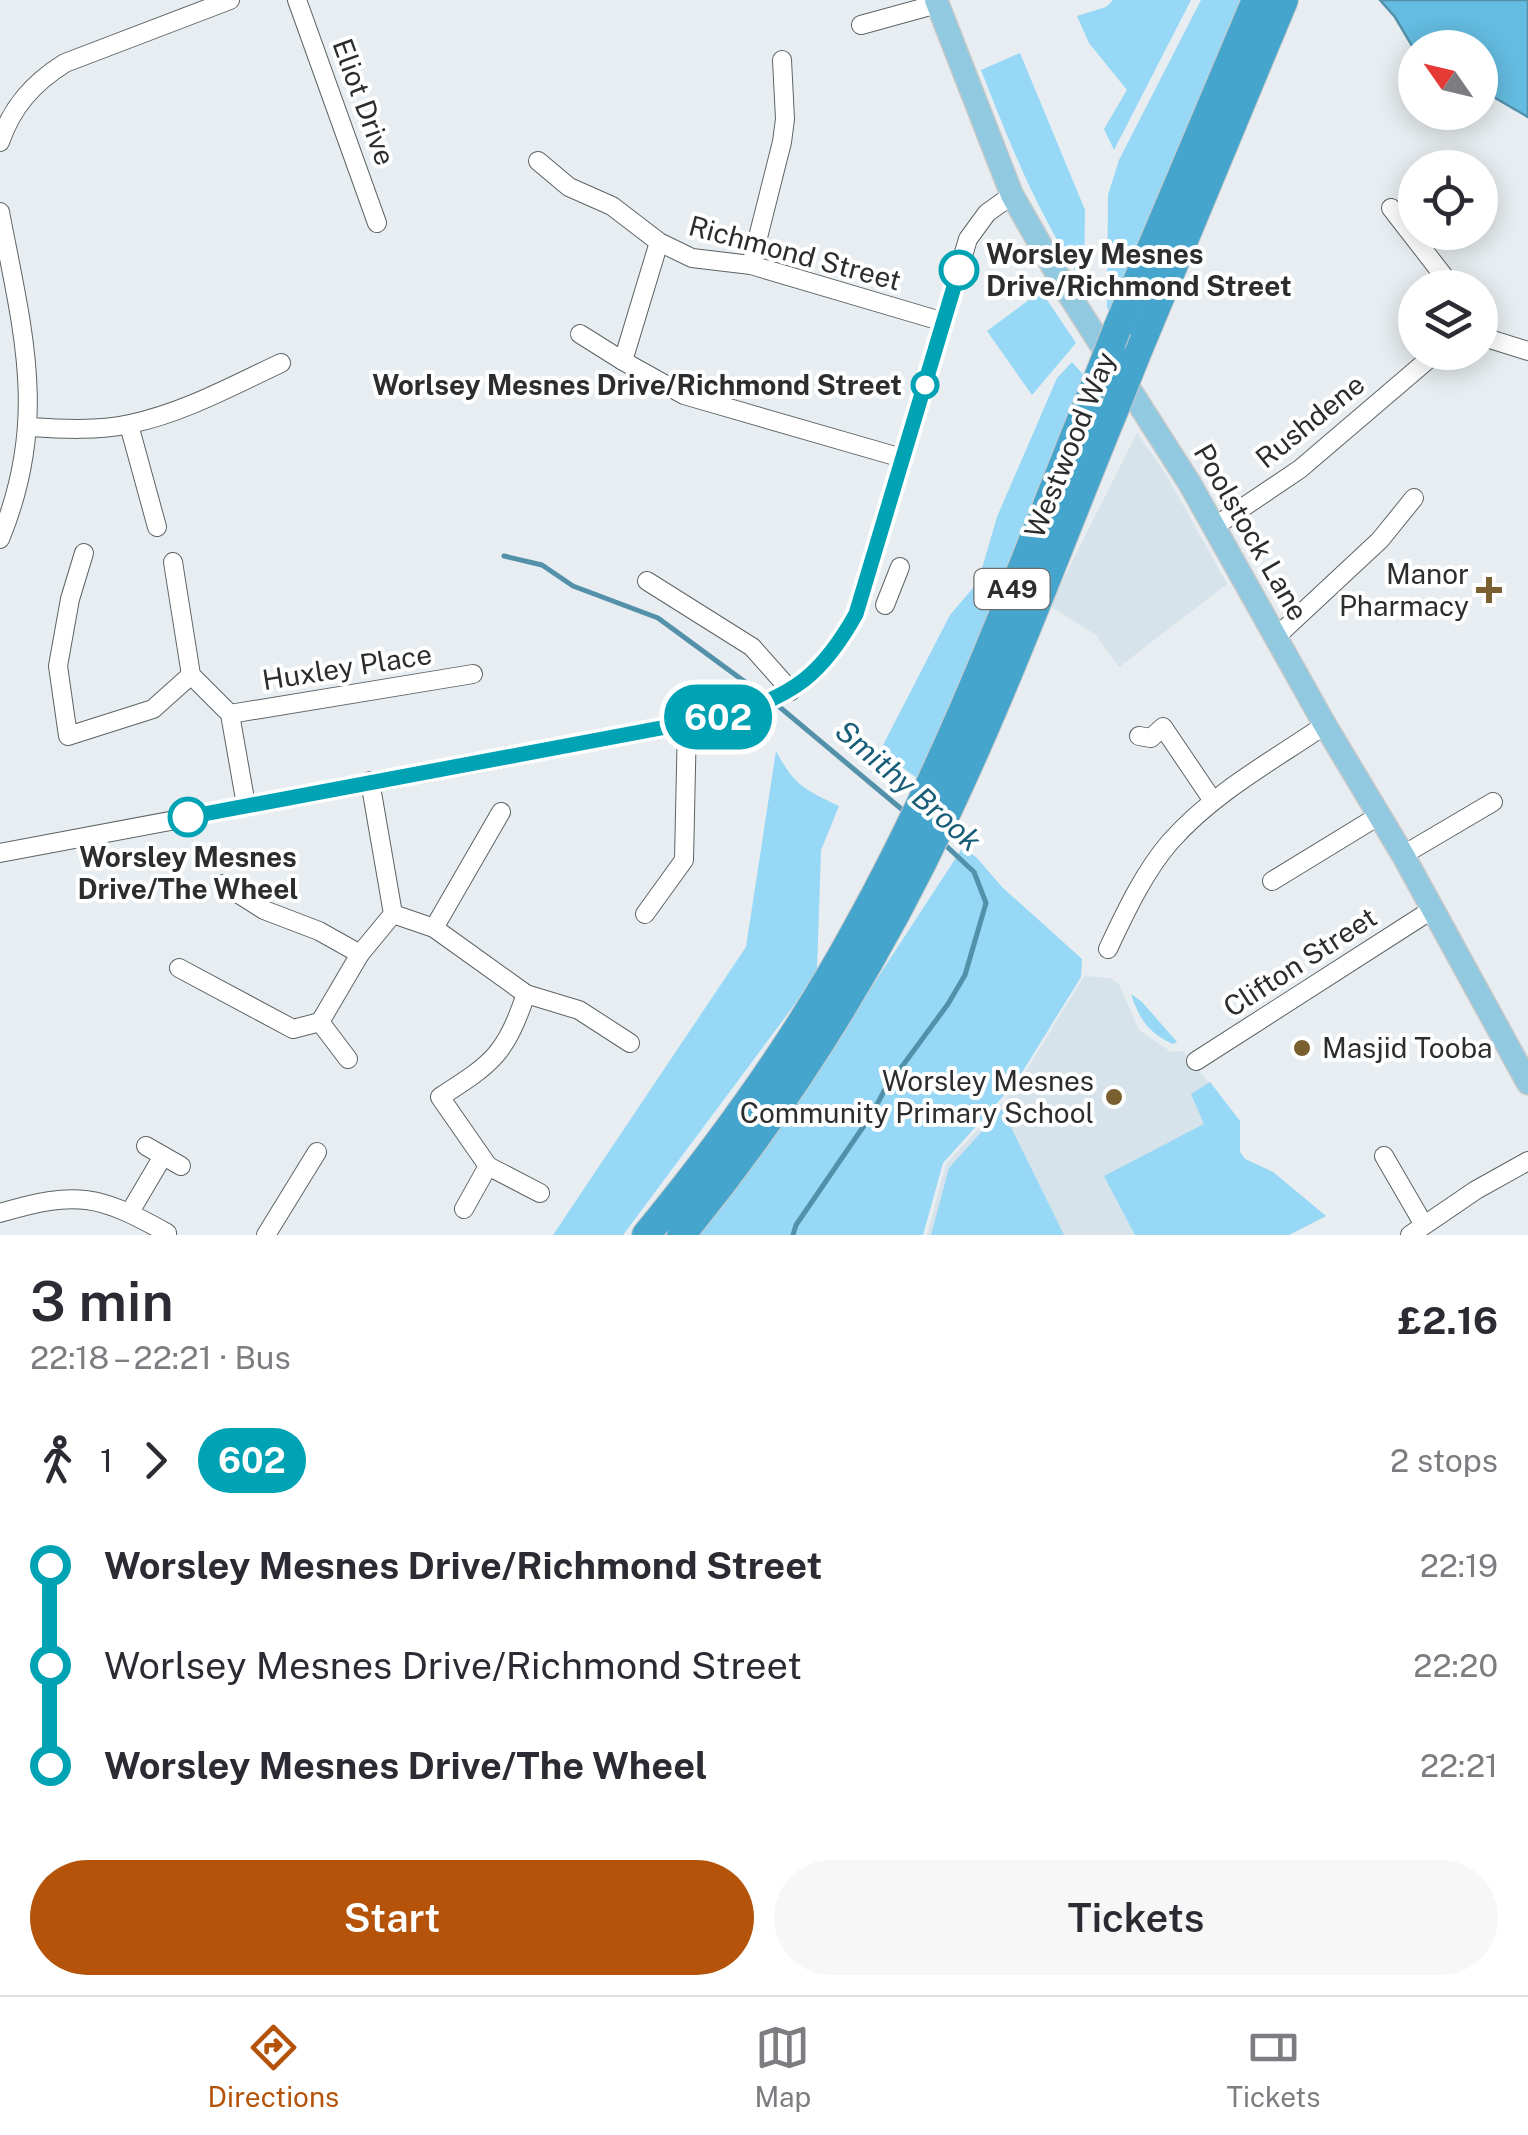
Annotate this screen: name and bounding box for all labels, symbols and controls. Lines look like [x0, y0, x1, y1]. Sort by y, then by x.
north arrow [1398, 30, 1498, 130]
map controls [1398, 30, 1498, 370]
street label: Eliot Drive [326, 34, 403, 170]
button: locate [1398, 150, 1498, 250]
street label: Richmond Street [685, 208, 905, 297]
place label: Worsley Mesnes Drive/Richmond Street [986, 237, 1292, 302]
marker: Worsley Mesnes Drive/Richmond Street [940, 251, 978, 289]
button: layers [1398, 270, 1498, 370]
street label: Westwood Way [1017, 347, 1122, 543]
street label: Rushdene [1249, 367, 1371, 474]
place label: Worlsey Mesnes Drive/Richmond Street [372, 368, 902, 401]
marker: Worlsey Mesnes Drive/Richmond Street [912, 372, 938, 398]
street label: Poolstock Lane [1188, 438, 1315, 626]
place label: Manor Pharmacy [1339, 557, 1469, 622]
road number: A49 [974, 569, 1050, 609]
marker: Manor Pharmacy [1478, 579, 1500, 601]
street label: Huxley Place [260, 637, 434, 696]
line badge: 602 [660, 684, 776, 750]
text: 602 [684, 697, 752, 738]
water label: Smithy Brook [828, 712, 989, 859]
marker: Worsley Mesnes Drive/The Wheel [169, 798, 207, 836]
place label: Worsley Mesnes Drive/The Wheel [77, 840, 299, 905]
street label: Clifton Street [1217, 900, 1382, 1023]
place label: Masjid Tooba [1322, 1031, 1493, 1064]
marker: Masjid Tooba [1291, 1037, 1313, 1059]
place label: Worsley Mesnes Community Primary School [740, 1064, 1094, 1129]
marker: Worsley Mesnes Community Primary School [1103, 1086, 1125, 1108]
text: 3 min [30, 1269, 174, 1333]
text: £2.16 [1398, 1298, 1498, 1343]
text: 22:18 – 22:21 · Bus [30, 1339, 291, 1376]
icon: walk [30, 1433, 85, 1488]
icon: forward [128, 1433, 183, 1488]
text: 602 [218, 1440, 286, 1481]
text: 1 [100, 1442, 113, 1479]
text: 2 stops [1390, 1442, 1498, 1479]
text: Worsley Mesnes Drive/Richmond Street [104, 1543, 822, 1588]
text: 22:19 [1420, 1547, 1498, 1584]
text: Worlsey Mesnes Drive/Richmond Street [104, 1643, 802, 1688]
text: 22:20 [1413, 1647, 1498, 1684]
text: Worsley Mesnes Drive/The Wheel [104, 1743, 708, 1788]
text: 22:21 [1420, 1747, 1498, 1784]
button: Start [30, 1860, 754, 1975]
button: Tickets [774, 1860, 1498, 1975]
tab: Directions [208, 2020, 339, 2113]
tab: Map [754, 2020, 811, 2113]
tab: Tickets [1226, 2020, 1320, 2113]

